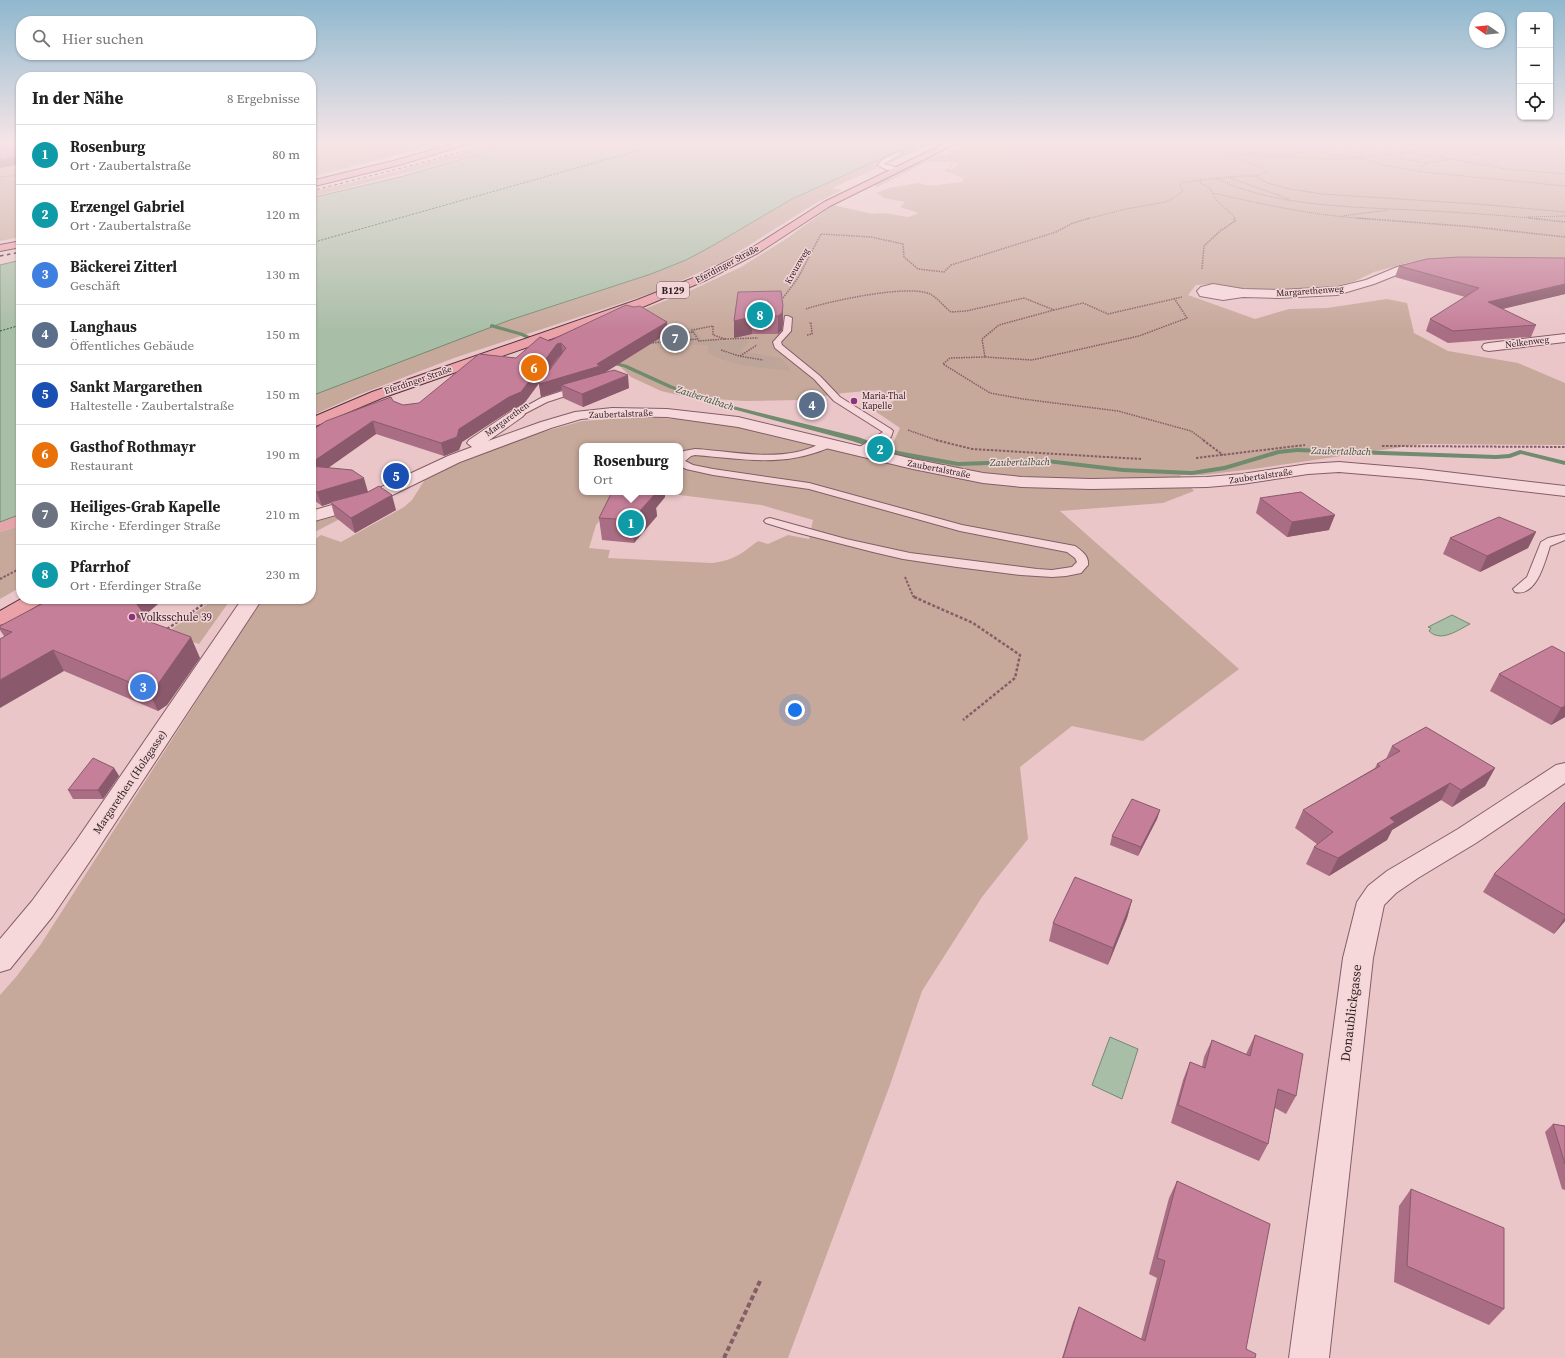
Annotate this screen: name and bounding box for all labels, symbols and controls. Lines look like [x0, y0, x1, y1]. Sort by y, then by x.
north arrow [1469, 12, 1505, 48]
map controls [1517, 12, 1553, 120]
button: + [1517, 12, 1553, 48]
search box [16, 16, 316, 60]
icon: search [30, 27, 52, 49]
text: Hier suchen [62, 28, 144, 49]
button: − [1517, 48, 1553, 84]
button: locate [1517, 84, 1553, 120]
text: In der Nähe [32, 86, 123, 110]
text: 8 Ergebnisse [227, 90, 300, 107]
text: Rosenburg [70, 136, 145, 157]
text: 1 [41, 146, 49, 163]
text: 80 m [272, 146, 300, 163]
text: Ort · Zaubertalstraße [70, 157, 191, 174]
text: Erzengel Gabriel [70, 196, 185, 217]
text: 2 [41, 206, 49, 223]
text: 120 m [266, 206, 300, 223]
text: Ort · Zaubertalstraße [70, 217, 191, 234]
street label: Eferdinger Straße [693, 242, 761, 286]
street label: Kreuzweg [782, 246, 812, 286]
text: Bäckerei Zitterl [70, 256, 177, 277]
text: 3 [41, 266, 49, 283]
text: 130 m [266, 266, 300, 283]
text: Geschäft [70, 277, 120, 294]
road number: B129 [657, 282, 689, 298]
street label: Margarethenweg [1276, 283, 1344, 299]
pin: 8 [747, 300, 773, 330]
text: Langhaus [70, 316, 137, 337]
pin: 7 [662, 323, 688, 353]
text: 4 [41, 326, 49, 343]
text: 150 m [266, 326, 300, 343]
street label: Nelkenweg [1504, 333, 1550, 351]
text: Öffentliches Gebäude [70, 337, 194, 354]
pin: 6 [521, 353, 547, 383]
street label: Eferdinger Straße [383, 363, 454, 397]
text: Sankt Margarethen [70, 376, 203, 397]
water label: Zaubertalbach [674, 382, 736, 414]
text: 5 [41, 386, 49, 403]
text: 150 m [266, 386, 300, 403]
pin: 4 [799, 390, 825, 420]
place label: Maria-Thal Kapelle [862, 390, 906, 412]
marker: Maria-Thal Kapelle [849, 396, 859, 406]
text: Haltestelle · Zaubertalstraße [70, 397, 234, 414]
street label: Margarethen [482, 399, 532, 439]
street label: Zaubertalstraße [589, 407, 653, 421]
pin: 2 [867, 434, 893, 464]
text: Gasthof Rothmayr [70, 436, 196, 457]
popup [579, 443, 683, 495]
water label: Zaubertalbach [1310, 444, 1372, 458]
text: 6 [41, 446, 49, 463]
text: 190 m [266, 446, 300, 463]
text: Rosenburg [593, 450, 669, 471]
water label: Zaubertalbach [989, 455, 1051, 469]
text: Restaurant [70, 457, 133, 474]
street label: Zaubertalstraße [907, 457, 972, 481]
pin: 5 [383, 461, 409, 491]
street label: Zaubertalstraße [1229, 466, 1294, 486]
text: Ort [593, 471, 612, 488]
text: Heiliges-Grab Kapelle [70, 496, 220, 517]
text: 7 [41, 506, 49, 523]
text: 210 m [266, 506, 300, 523]
pin: 1 [618, 508, 644, 538]
text: Kirche · Eferdinger Straße [70, 517, 221, 534]
text: Pfarrhof [70, 556, 129, 577]
text: 8 [41, 566, 49, 583]
text: 230 m [266, 566, 300, 583]
text: Ort · Eferdinger Straße [70, 577, 201, 594]
place label: Volksschule 39 [140, 610, 212, 625]
marker: Volksschule 39 [127, 612, 137, 622]
pin: 3 [130, 672, 156, 702]
your location [785, 700, 805, 720]
street label: Margarethen (Holzgasse) [90, 727, 170, 837]
street label: Donaublickgasse [1337, 963, 1365, 1063]

